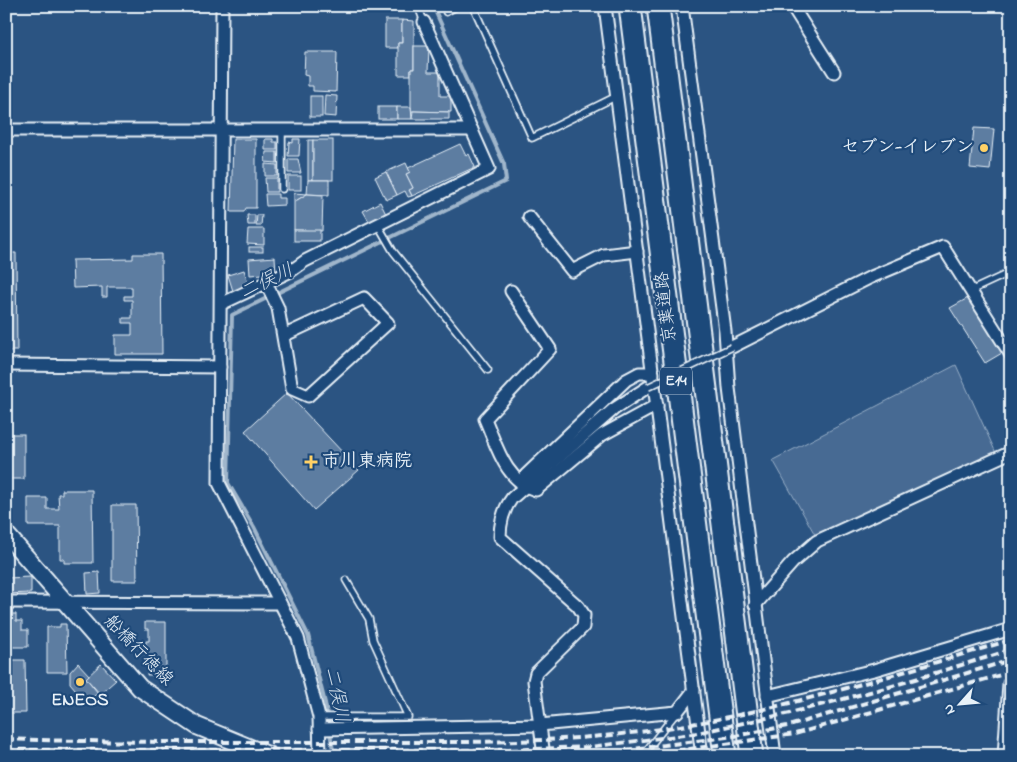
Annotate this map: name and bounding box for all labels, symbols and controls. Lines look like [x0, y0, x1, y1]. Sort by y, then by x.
place label: セブン-イレブン [841, 135, 974, 161]
marker: セブン-イレブン [978, 142, 990, 154]
water label: 二俣川 [235, 257, 299, 307]
street label: 京葉道路 [650, 270, 684, 344]
road number: E14 [660, 368, 692, 394]
place label: 市川東病院 [322, 449, 412, 475]
marker: 市川東病院 [304, 455, 318, 469]
street label: 船橋行徳線 [97, 610, 179, 692]
water label: 二俣川 [317, 664, 355, 726]
marker: ENEOS [74, 676, 86, 688]
north arrow [934, 680, 984, 730]
place label: ENEOS [51, 688, 109, 714]
text: N [938, 700, 961, 718]

